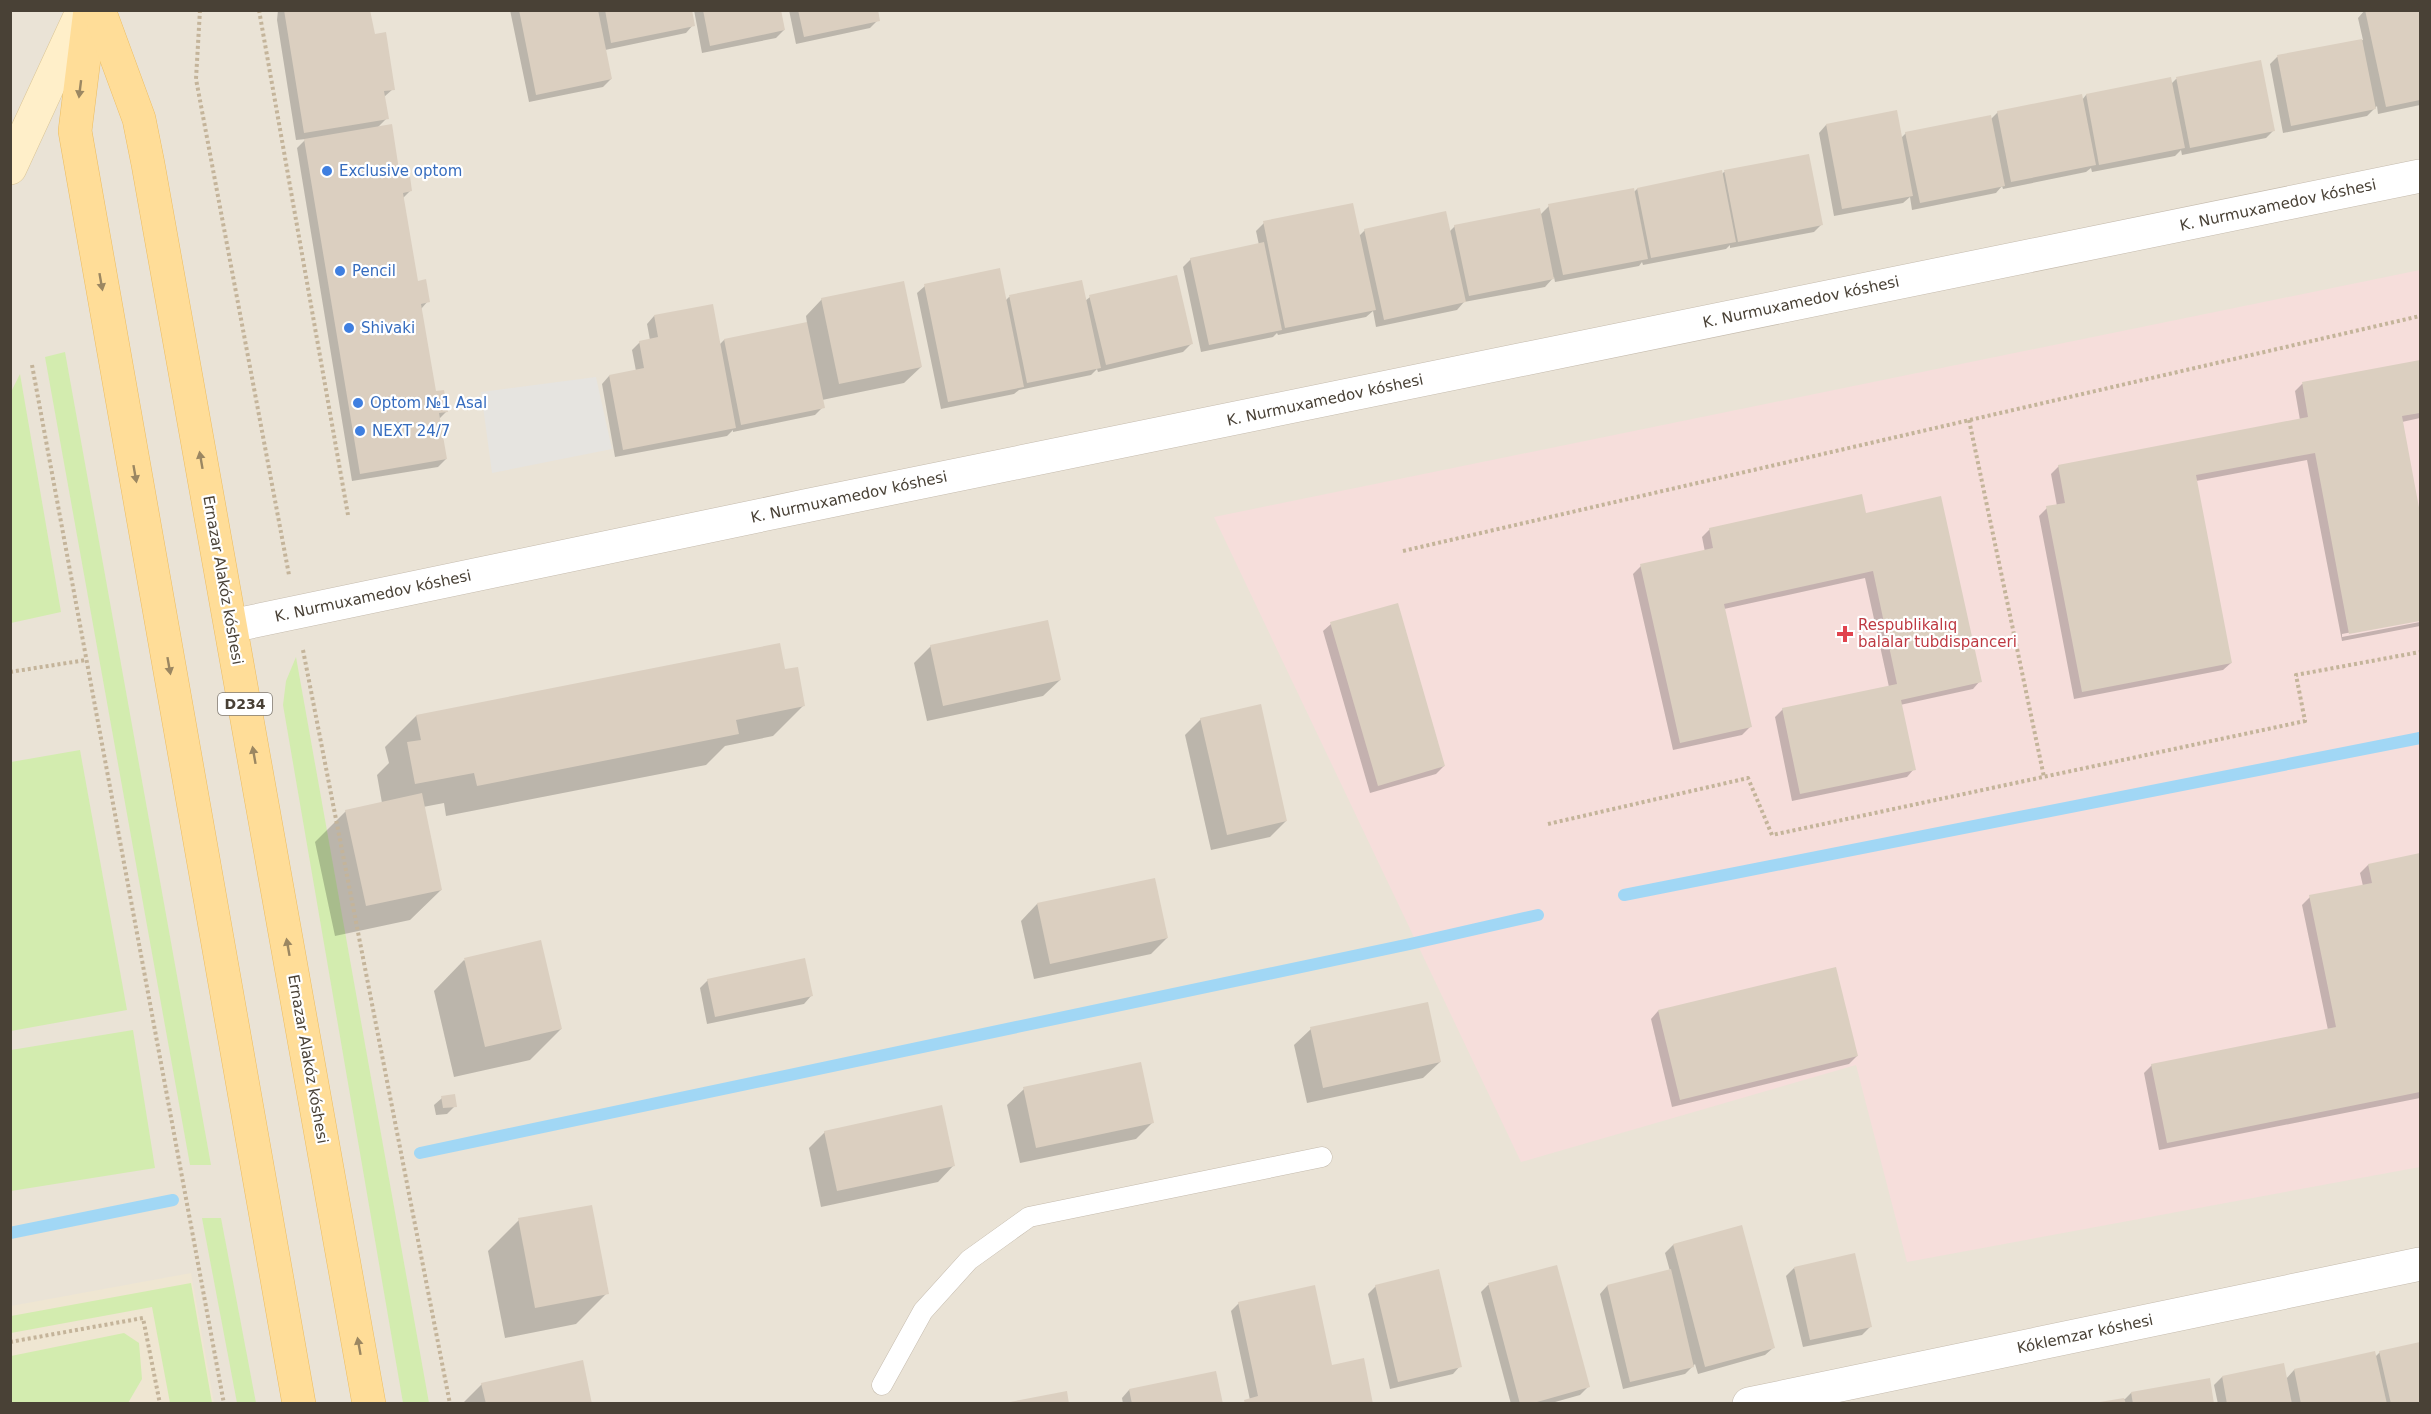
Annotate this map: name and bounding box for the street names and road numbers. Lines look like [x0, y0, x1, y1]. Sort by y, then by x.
street label: K. Nurmuxamedov kóshesi [2178, 175, 2378, 235]
street label: K. Nurmuxamedov kóshesi [1701, 272, 1901, 332]
street label: K. Nurmuxamedov kóshesi [1225, 370, 1425, 430]
street label: K. Nurmuxamedov kóshesi [749, 467, 949, 527]
street label: Ernazar Alakóz kóshesi [199, 494, 247, 666]
street label: K. Nurmuxamedov kóshesi [273, 566, 473, 626]
road number: D234 [218, 693, 272, 715]
street label: Ernazar Alakóz kóshesi [284, 973, 332, 1145]
street label: Kóklemzar kóshesi [2015, 1311, 2155, 1357]

